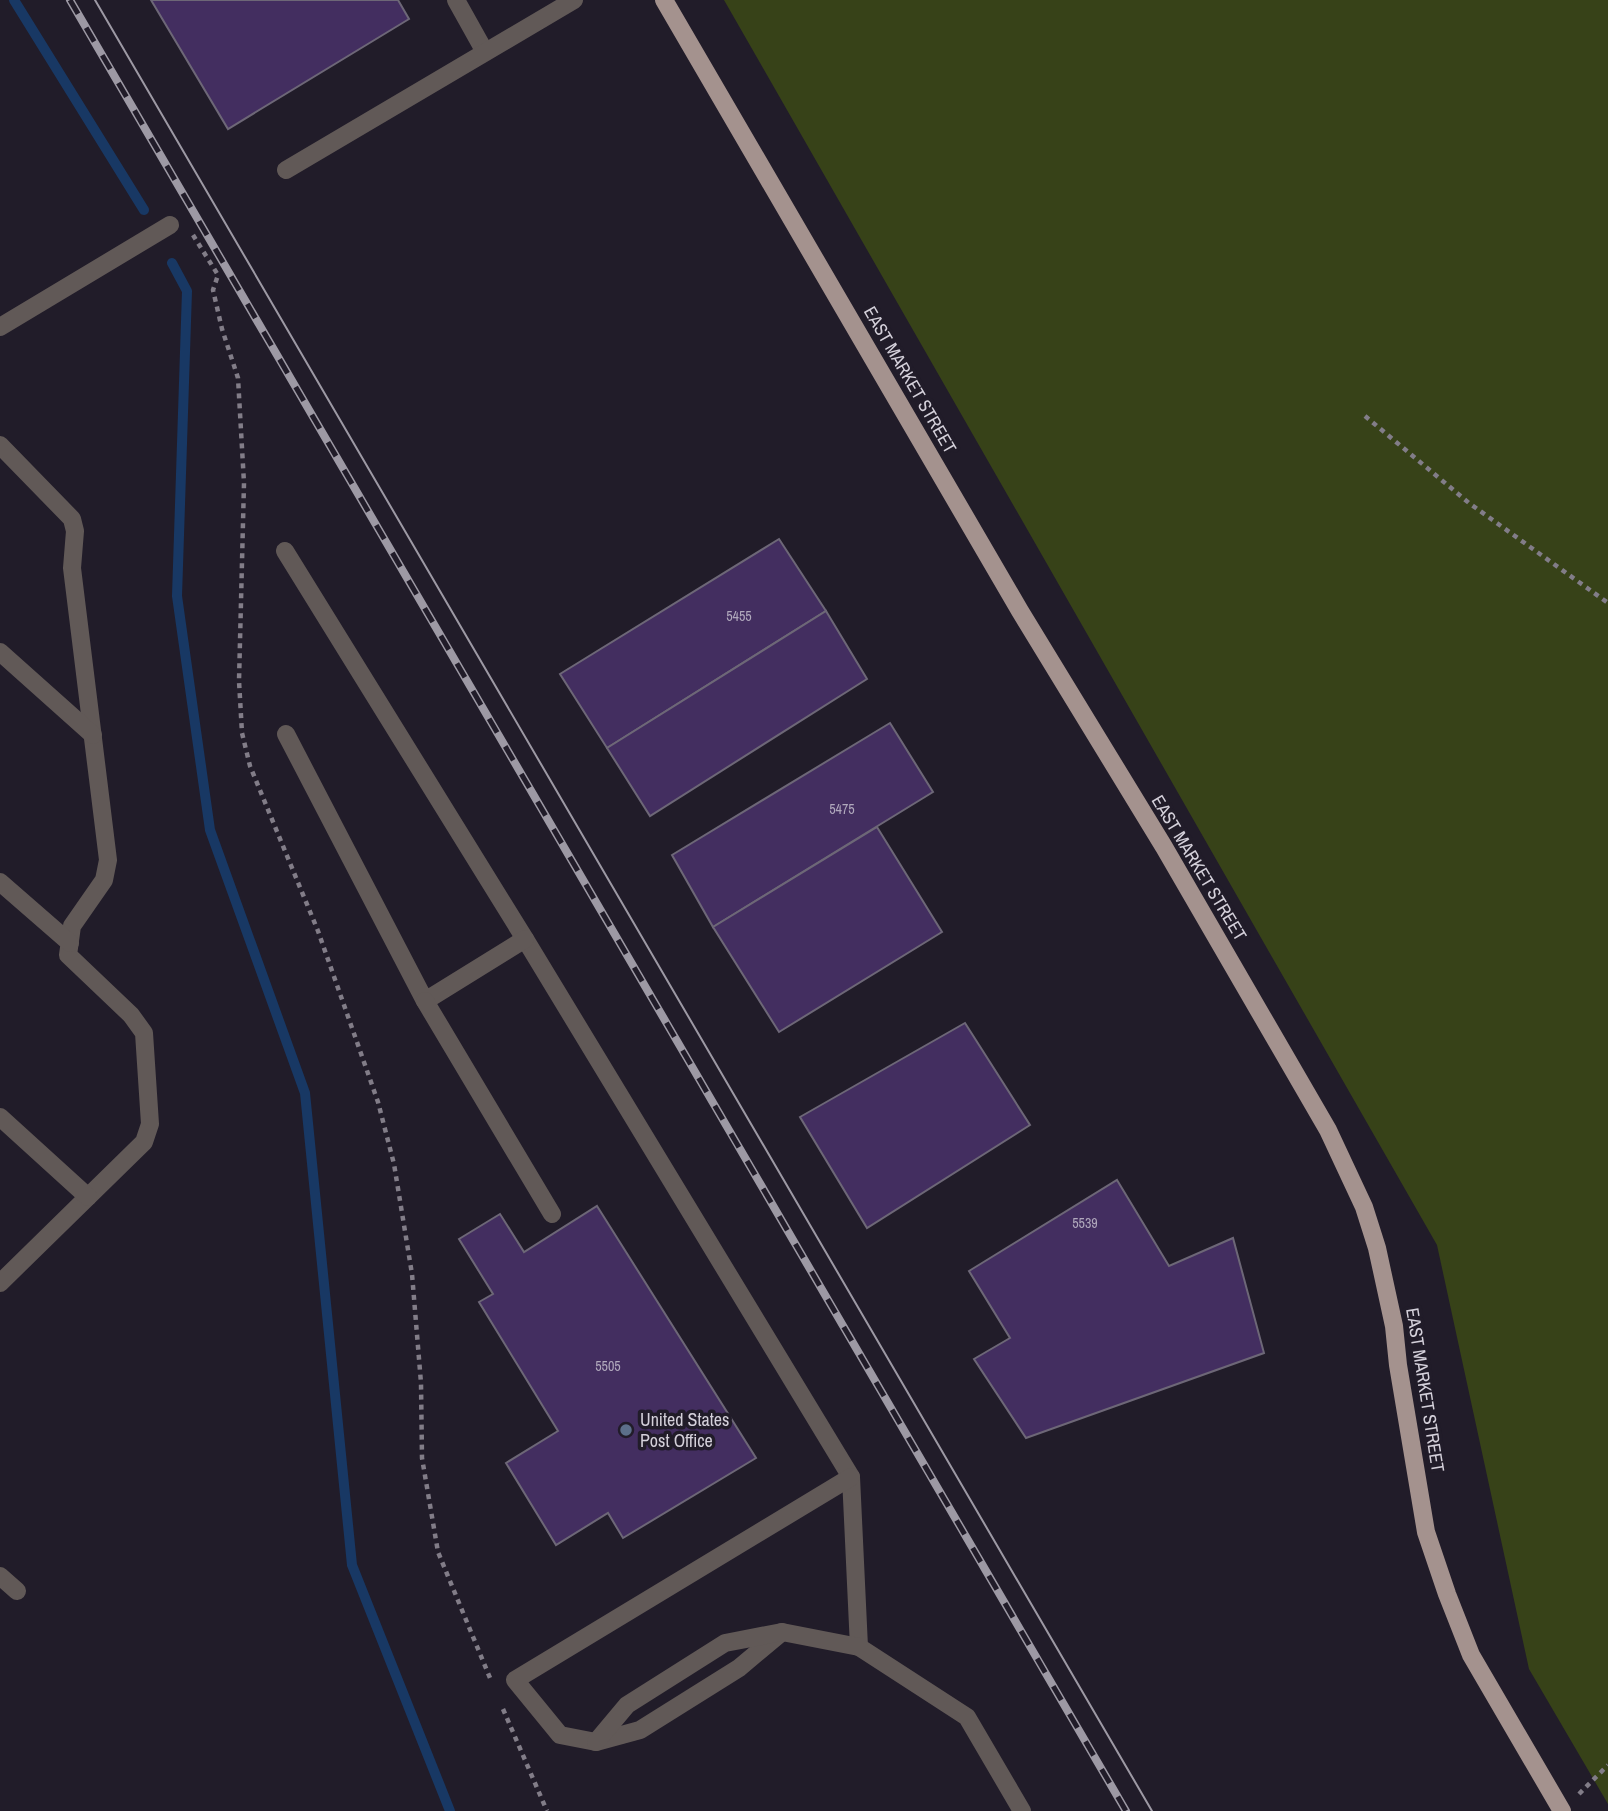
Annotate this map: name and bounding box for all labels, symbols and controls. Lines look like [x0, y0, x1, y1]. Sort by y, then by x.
street label: EAST MARKET STREET [858, 302, 963, 458]
house number: 5455 [726, 607, 752, 625]
street label: EAST MARKET STREET [1146, 790, 1253, 945]
house number: 5475 [829, 800, 855, 818]
house number: 5539 [1072, 1214, 1098, 1232]
street label: EAST MARKET STREET [1400, 1306, 1451, 1474]
house number: 5505 [595, 1357, 621, 1375]
place label: United States Post Office [640, 1407, 729, 1453]
marker: United States Post Office [618, 1422, 634, 1438]

